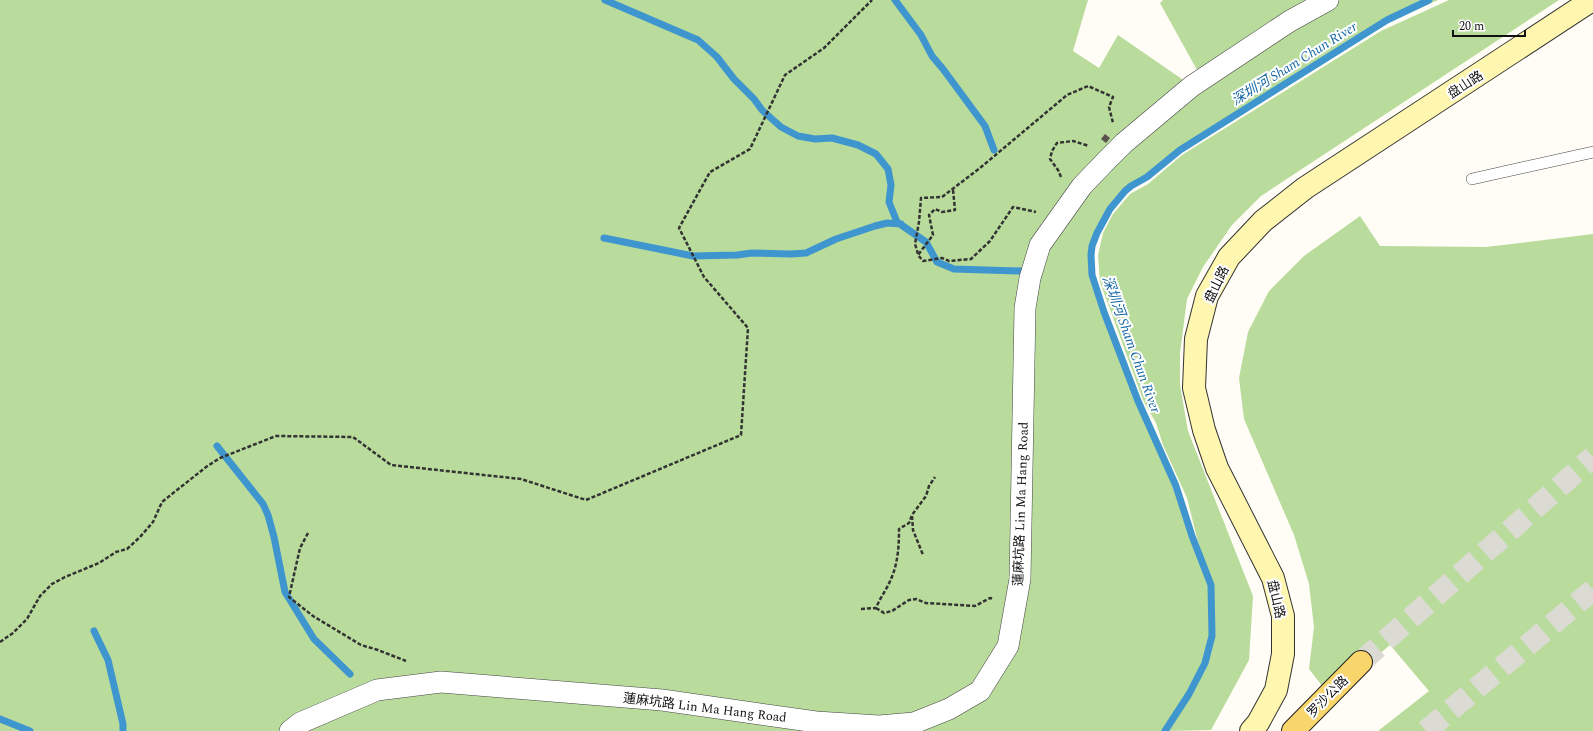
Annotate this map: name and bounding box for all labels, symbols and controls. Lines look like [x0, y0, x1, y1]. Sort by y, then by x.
scale bar [1453, 12, 1525, 38]
water label: 深圳河 Sham Chun River [1227, 16, 1361, 111]
text: 20 m [1459, 17, 1484, 36]
street label: 盘山路 [1444, 66, 1487, 104]
street label: 盘山路 [1199, 263, 1234, 306]
water label: 深圳河 Sham Chun River [1097, 273, 1166, 416]
street label: 蓮麻坑路 Lin Ma Hang Road [1008, 422, 1034, 587]
street label: 盘山路 [1262, 578, 1290, 620]
street label: 罗沙公路 [1302, 671, 1353, 722]
street label: 蓮麻坑路 Lin Ma Hang Road [622, 688, 788, 728]

